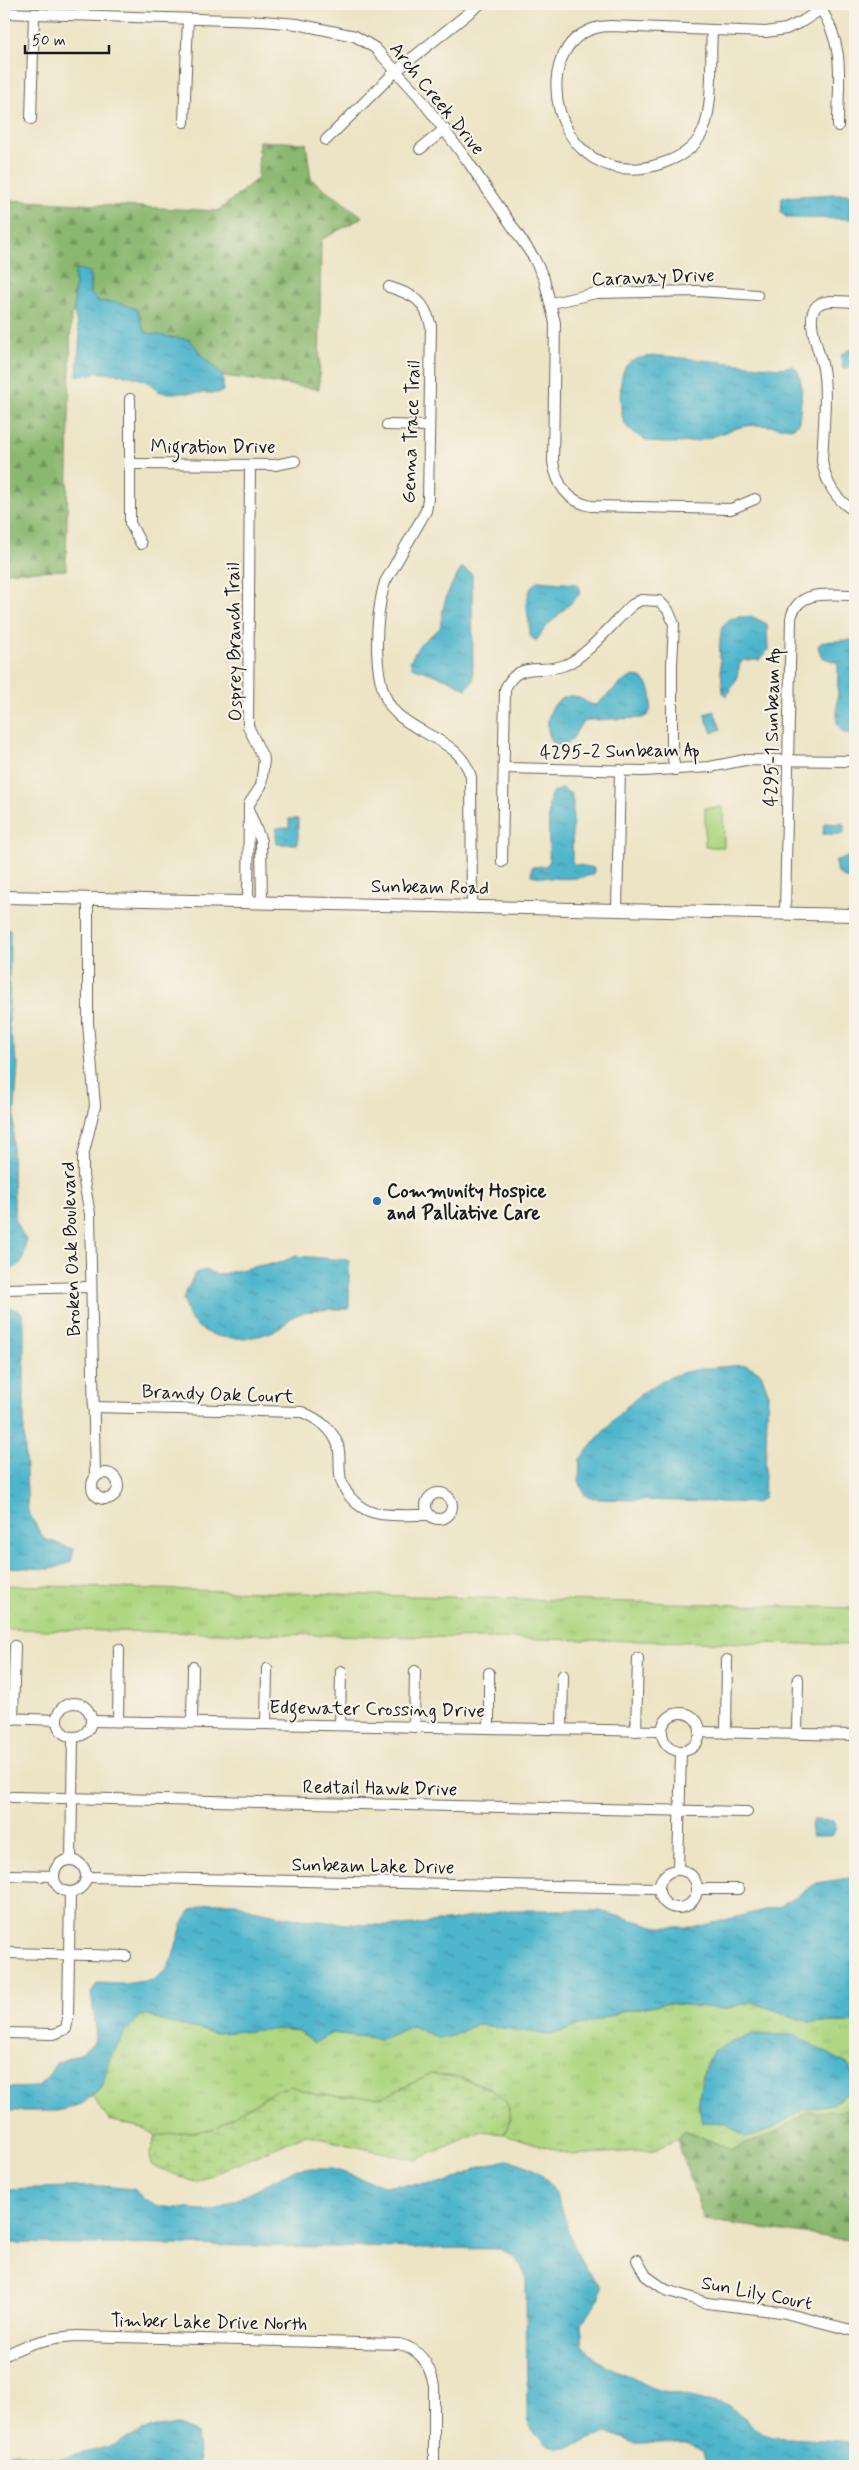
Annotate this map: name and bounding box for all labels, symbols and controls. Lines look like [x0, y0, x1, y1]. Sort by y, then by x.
scale bar [25, 22, 109, 54]
text: 50 m [32, 31, 66, 51]
street label: Arch Creek Drive [383, 37, 490, 161]
street label: Caraway Drive [591, 263, 715, 293]
street label: Genna Trace Trail [397, 360, 426, 504]
street label: Migration Drive [150, 435, 276, 463]
street label: Osprey Branch Trail [221, 562, 249, 722]
street label: 4295-1 Sunbeam Ap [759, 647, 788, 807]
street label: 4295-2 Sunbeam Ap [540, 738, 700, 767]
street label: Sunbeam Road [371, 874, 489, 901]
street label: Broken Oak Boulevard [56, 1161, 87, 1337]
place label: Community Hospice and Palliative Care [387, 1179, 547, 1226]
marker: Community Hospice and Palliative Care [371, 1195, 383, 1207]
street label: Brandy Oak Court [141, 1379, 295, 1410]
street label: Edgewater Crossing Drive [269, 1695, 485, 1727]
street label: Redtail Hawk Drive [302, 1775, 458, 1802]
street label: Sunbeam Lake Drive [291, 1853, 455, 1880]
street label: Sun Lily Court [699, 2270, 814, 2316]
street label: Timber Lake Drive North [110, 2308, 308, 2337]

